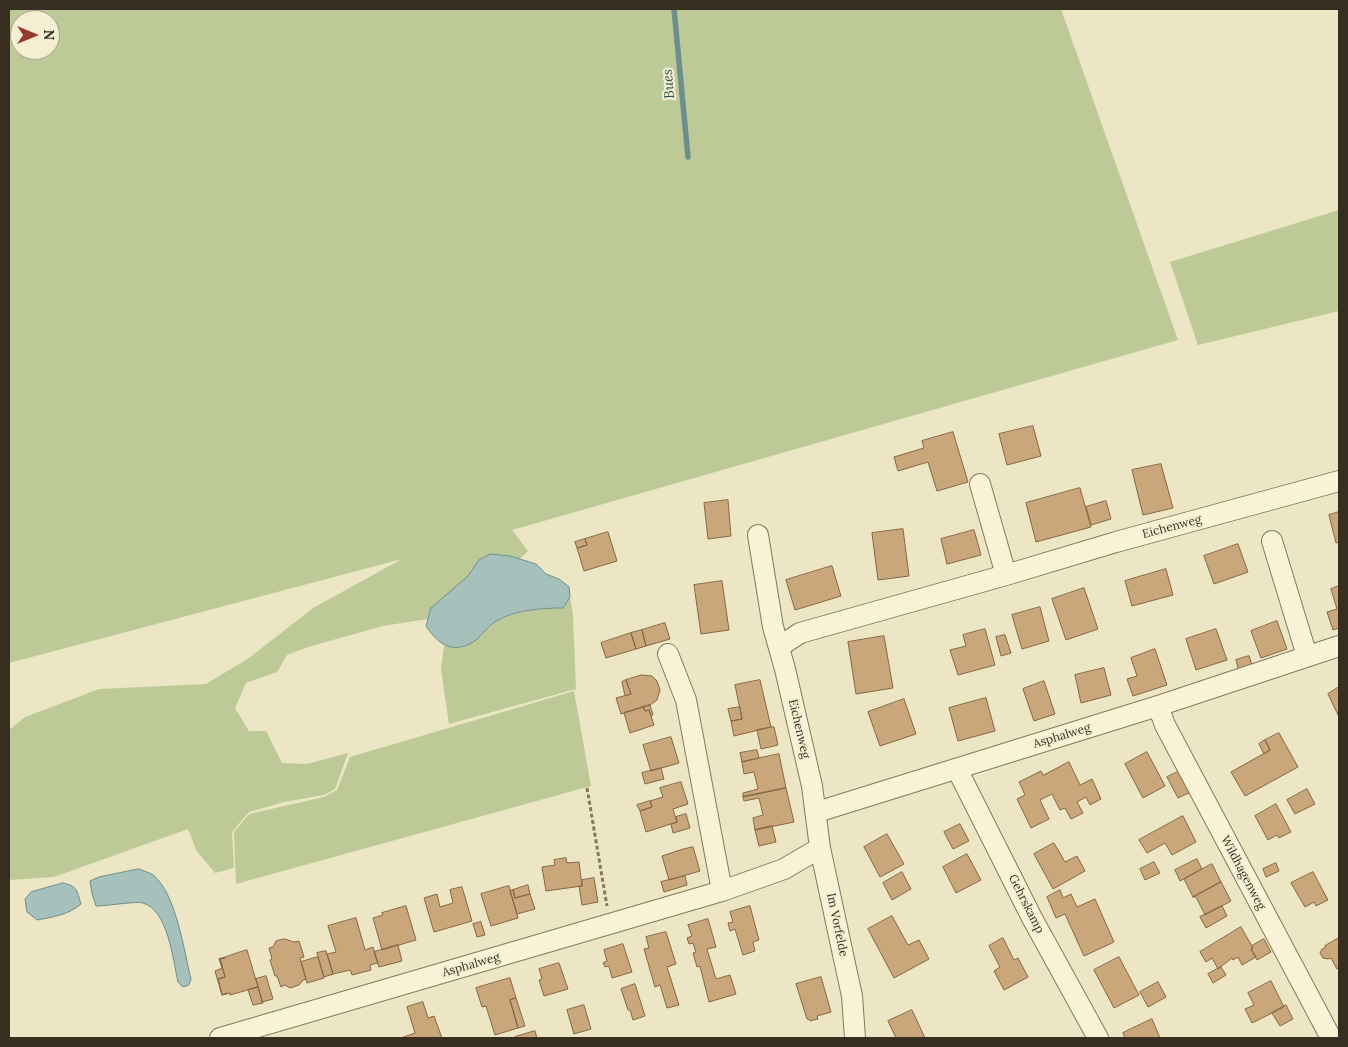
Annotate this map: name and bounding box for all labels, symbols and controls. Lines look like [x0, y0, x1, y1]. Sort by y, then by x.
north arrow [10, 10, 60, 60]
text: N [40, 30, 58, 40]
water label: Bues [659, 69, 679, 99]
street label: Eichenweg [1141, 512, 1203, 542]
street label: Eichenweg [785, 698, 813, 760]
street label: Asphalweg [1031, 720, 1093, 752]
street label: Wildhagenweg [1217, 834, 1269, 912]
street label: Gehrskamp [1005, 872, 1047, 936]
street label: Im Vorfelde [823, 892, 851, 958]
street label: Asphalweg [440, 950, 502, 980]

